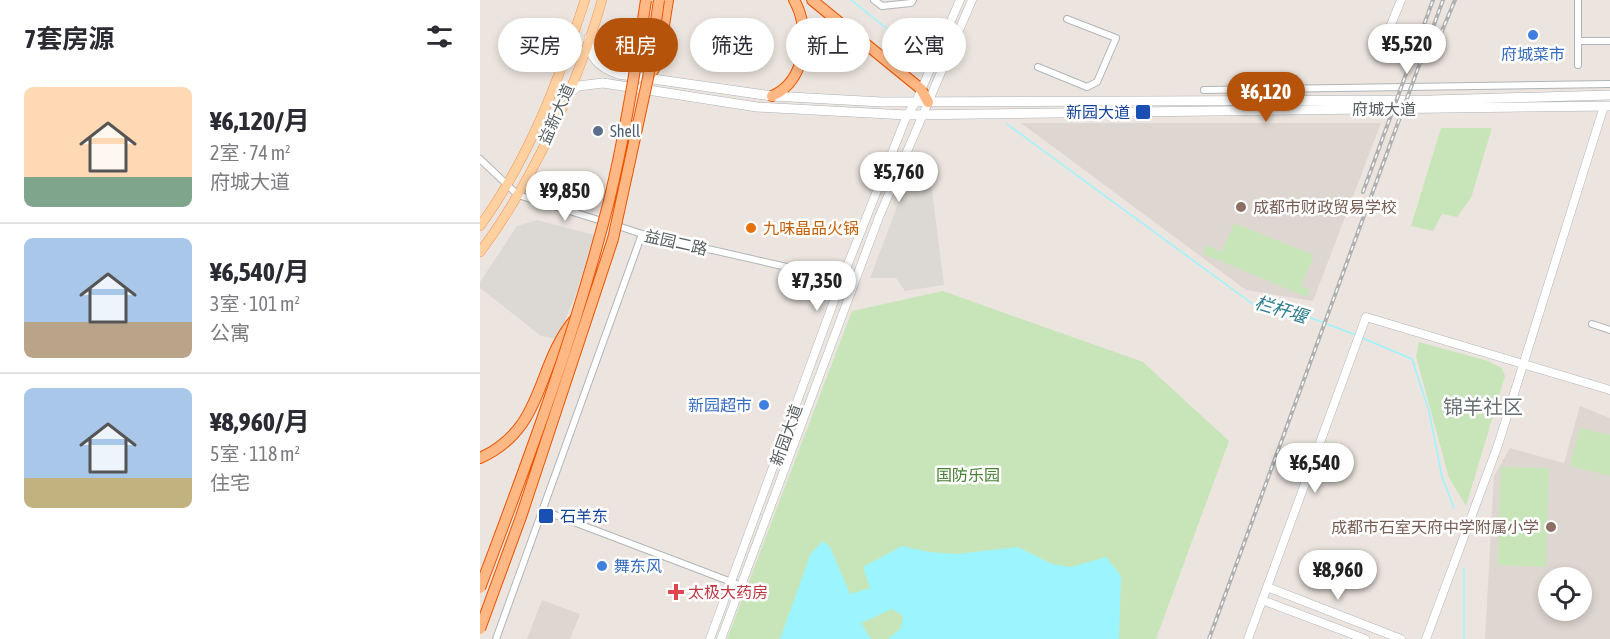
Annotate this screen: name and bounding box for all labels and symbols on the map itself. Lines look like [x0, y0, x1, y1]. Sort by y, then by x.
pin: ¥5,520 [1358, 24, 1456, 75]
marker: 府城菜市 [1526, 28, 1540, 42]
place label: 府城菜市 [1501, 45, 1565, 63]
pin: ¥6,120 [1217, 72, 1315, 123]
street label: 益新大道 [535, 81, 577, 147]
street label: 府城大道 [1352, 100, 1416, 118]
place label: 新园大道 [1066, 103, 1130, 121]
marker: 新园大道 [1134, 103, 1152, 121]
place label: Shell [610, 122, 641, 140]
marker: Shell [591, 124, 605, 138]
pin: ¥5,760 [850, 152, 948, 203]
pin: ¥9,850 [516, 171, 614, 222]
place label: 成都市财政贸易学校 [1253, 198, 1397, 216]
marker: 成都市财政贸易学校 [1234, 200, 1248, 214]
place label: 九味晶品火锅 [763, 219, 859, 237]
marker: 九味晶品火锅 [744, 221, 758, 235]
street label: 益园二路 [643, 226, 709, 258]
pin: ¥7,350 [768, 261, 866, 312]
water label: 栏杆堰 [1252, 292, 1313, 328]
district label: 锦羊社区 [1443, 395, 1523, 418]
place label: 新园超市 [688, 396, 752, 414]
marker: 新园超市 [757, 398, 771, 412]
street label: 新园大道 [767, 402, 805, 468]
pin: ¥6,540 [1266, 443, 1364, 494]
park label: 国防乐园 [936, 466, 1000, 484]
marker: 石羊东 [537, 507, 555, 525]
place label: 石羊东 [560, 507, 608, 525]
place label: 成都市石室天府中学附属小学 [1331, 518, 1539, 536]
marker: 成都市石室天府中学附属小学 [1544, 520, 1558, 534]
pin: ¥8,960 [1289, 550, 1387, 601]
place label: 舞东风 [614, 557, 662, 575]
marker: 舞东风 [595, 559, 609, 573]
place label: 太极大药房 [688, 583, 768, 601]
marker: 太极大药房 [669, 585, 683, 599]

